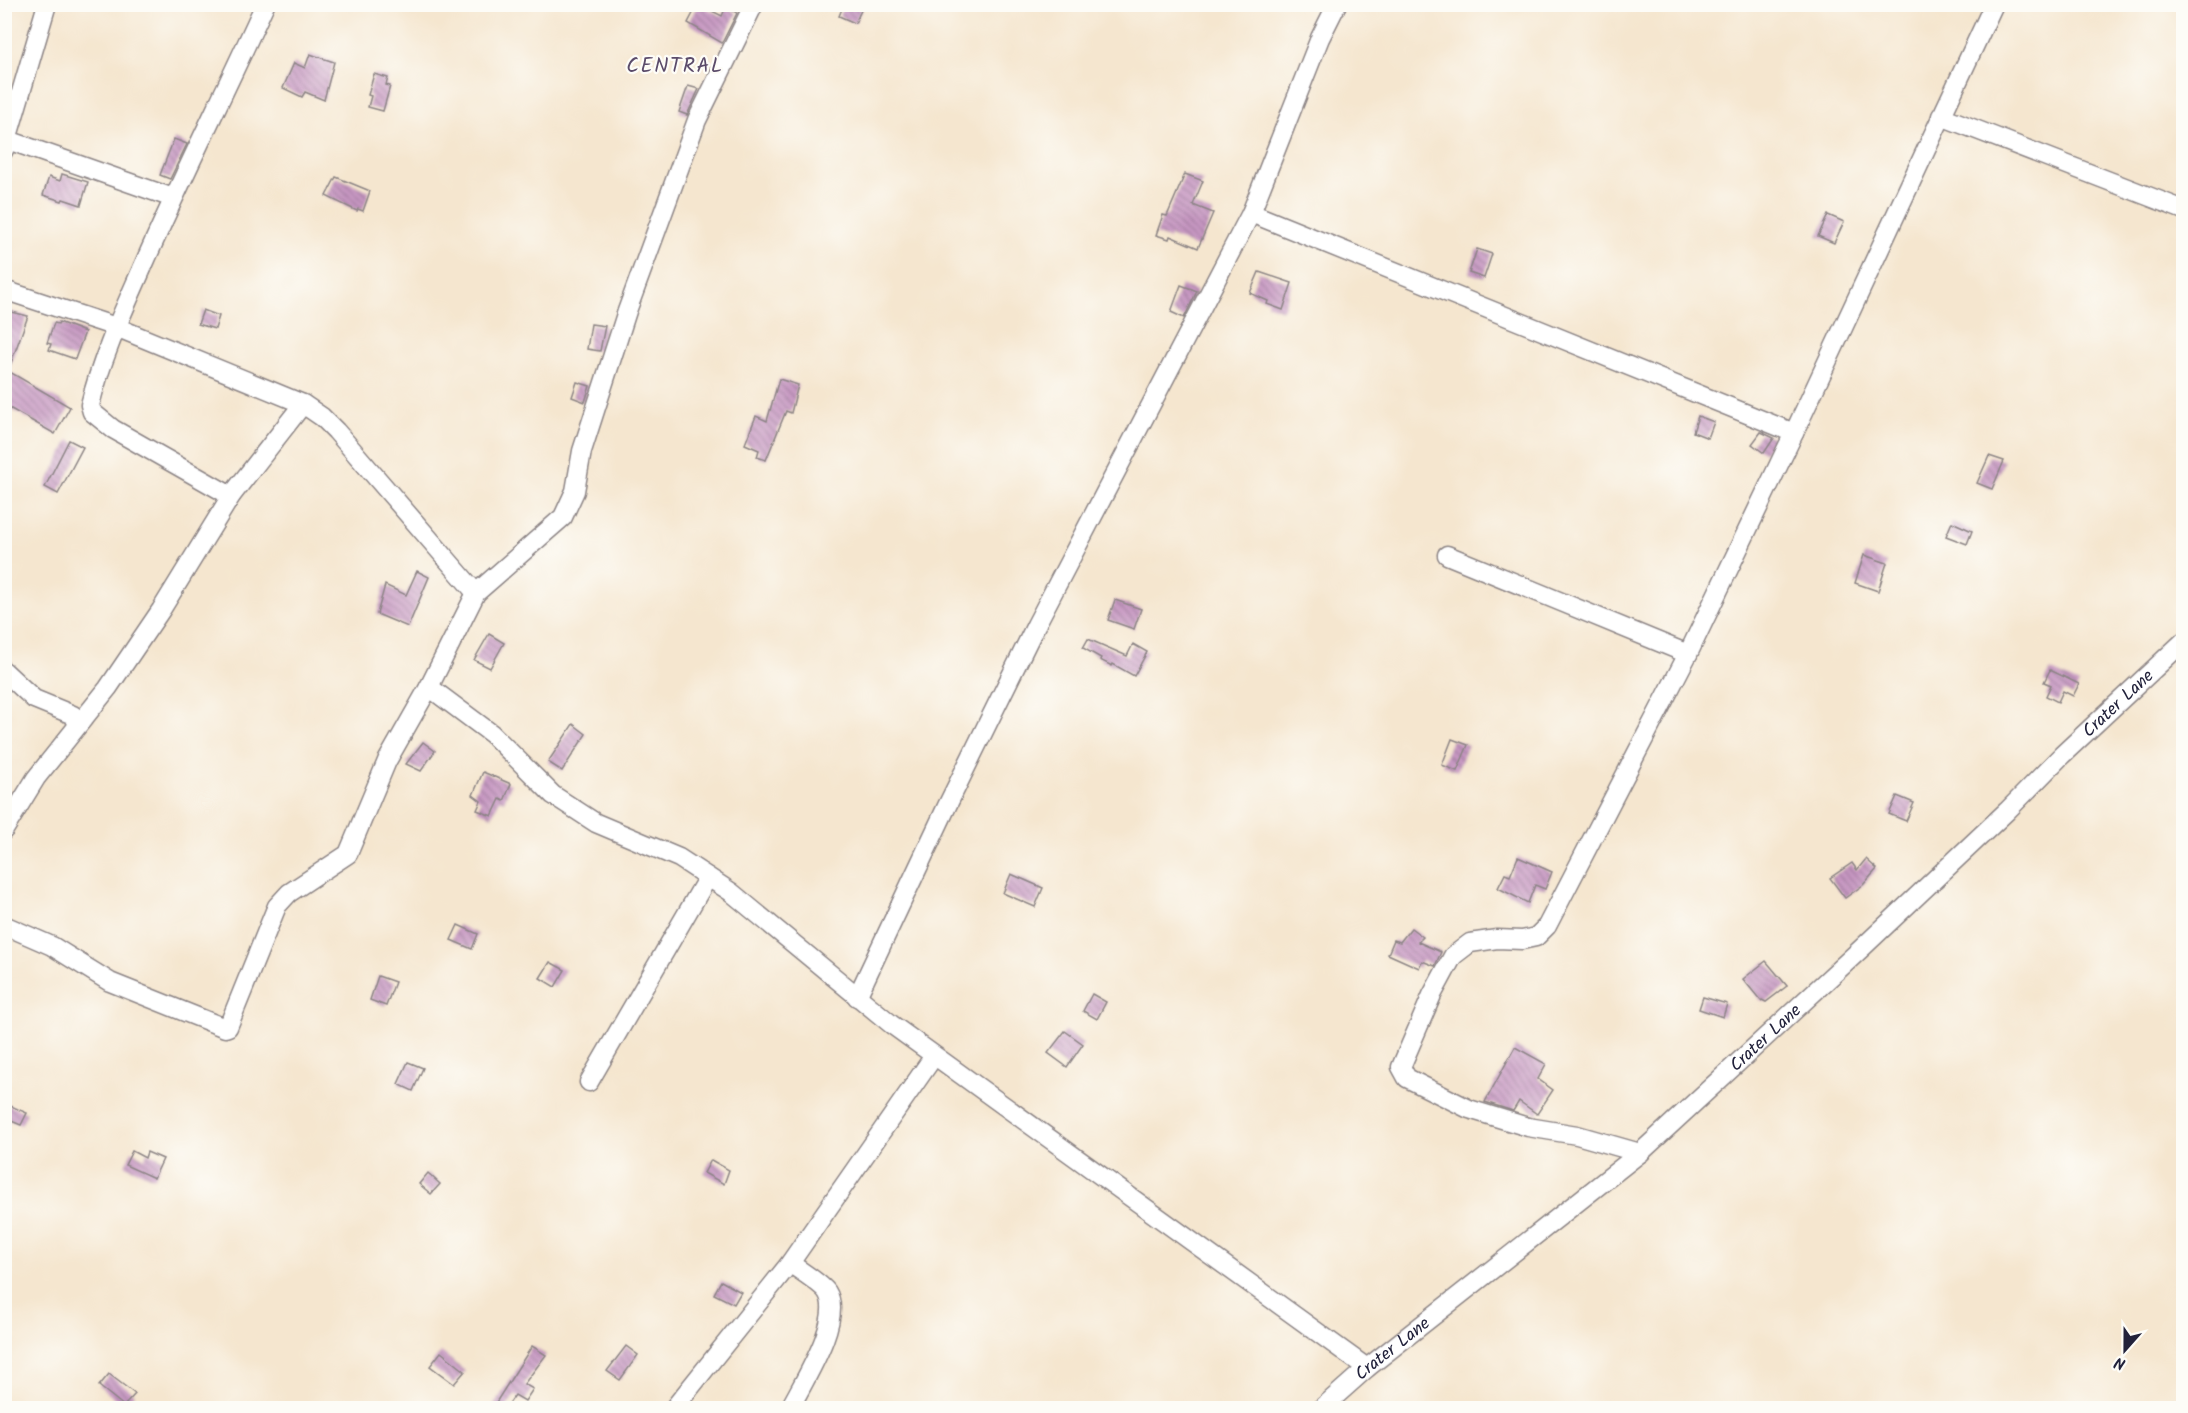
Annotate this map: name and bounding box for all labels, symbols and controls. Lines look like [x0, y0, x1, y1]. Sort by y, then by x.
district label: CENTRAL [626, 50, 724, 83]
street label: Crater Lane [2076, 663, 2161, 745]
street label: Crater Lane [1723, 998, 1809, 1080]
street label: Crater Lane [1349, 1310, 1437, 1389]
north arrow [2095, 1320, 2155, 1380]
text: N [2111, 1349, 2129, 1376]

